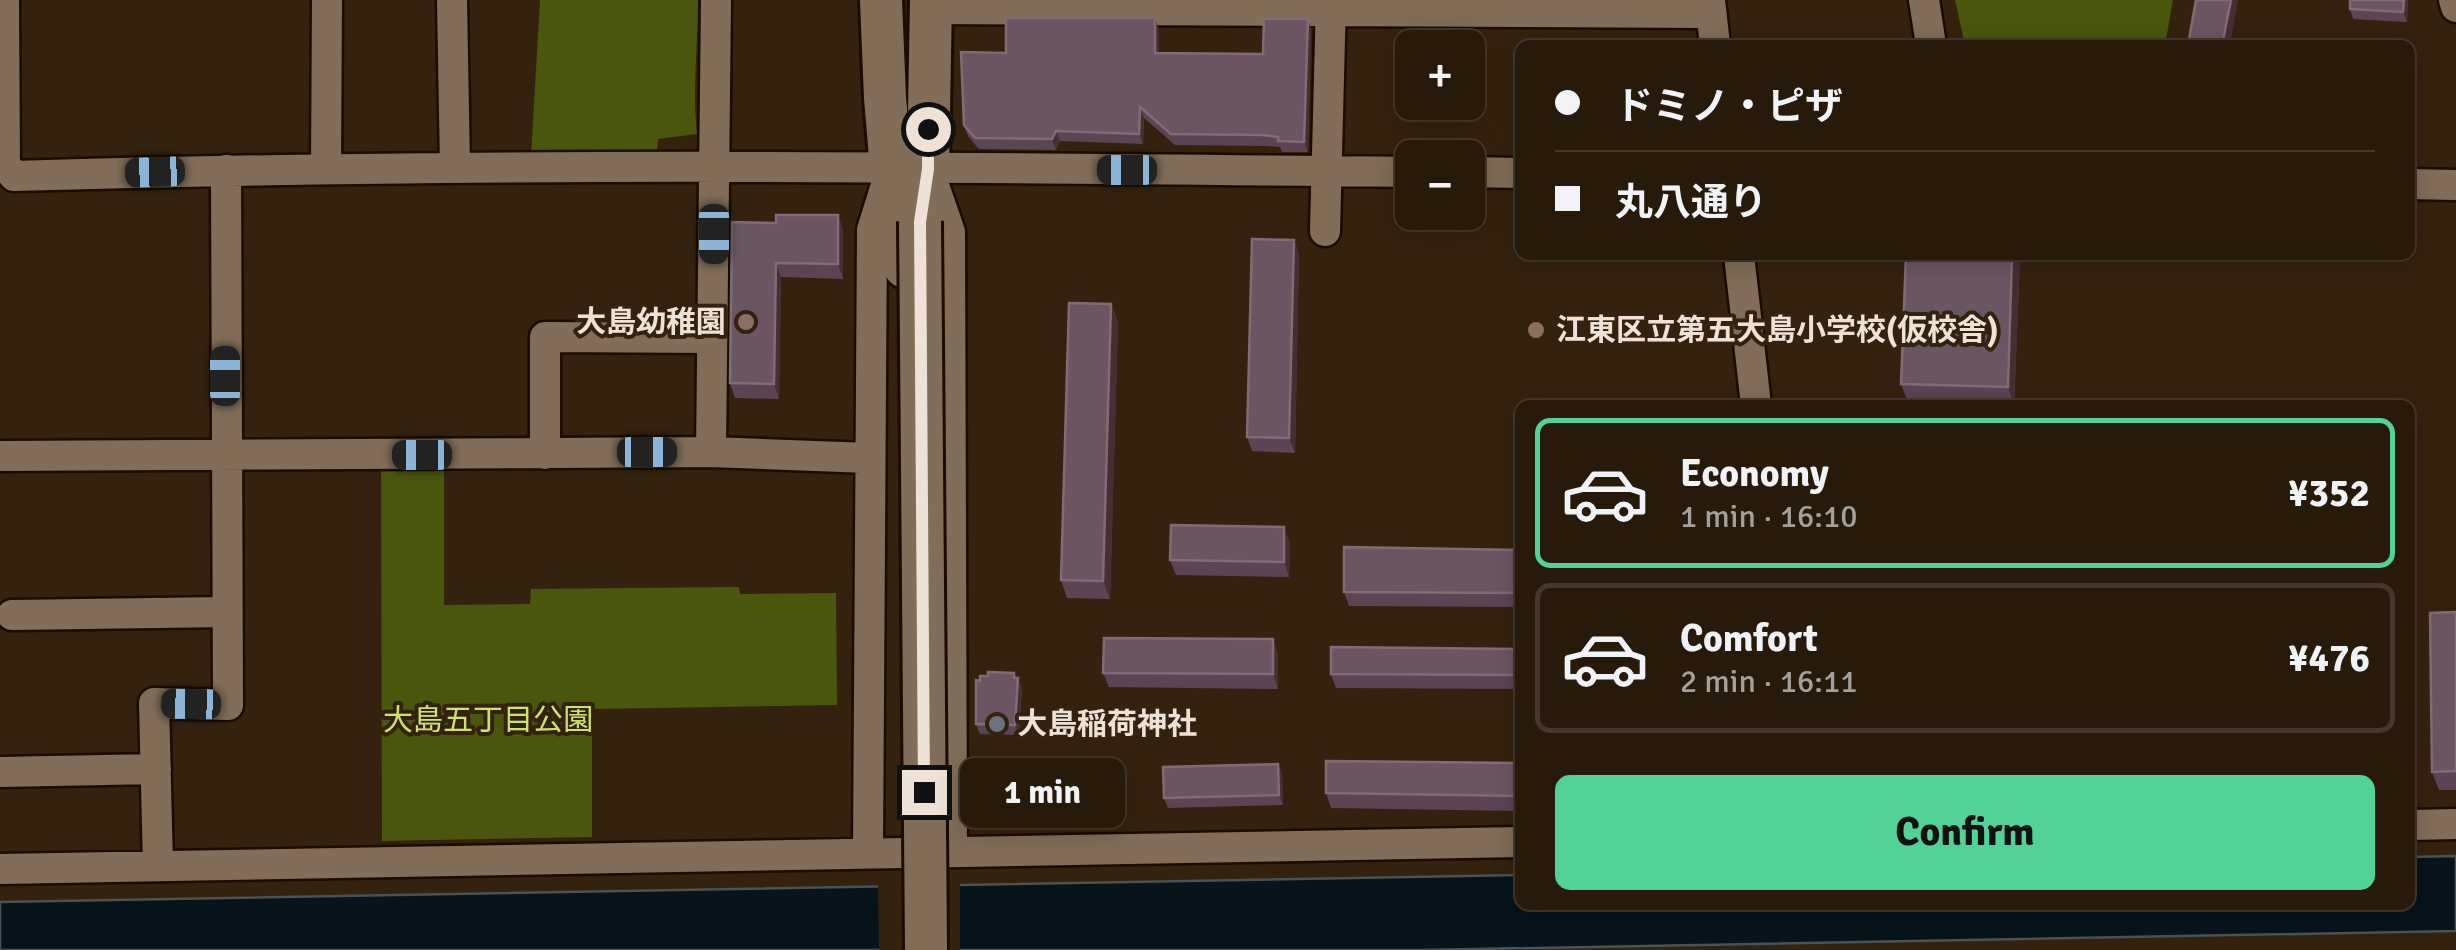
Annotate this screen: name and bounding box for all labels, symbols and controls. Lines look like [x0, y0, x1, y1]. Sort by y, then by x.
map controls [1395, 30, 1485, 230]
button: + [1395, 30, 1485, 120]
text: ドミノ・ピザ [1615, 83, 1843, 130]
route start [906, 107, 951, 152]
button: − [1395, 140, 1485, 230]
car [1097, 155, 1157, 185]
car [124, 156, 186, 188]
text: 丸八通り [1615, 179, 1767, 226]
car [699, 204, 729, 264]
place label: 大島幼稚園 [576, 304, 726, 341]
marker: 大島幼稚園 [735, 311, 757, 333]
place label: 江東区立第五大島小学校(仮校舎) [1556, 312, 1999, 349]
marker: 江東区立第五大島小学校(仮校舎) [1525, 319, 1547, 341]
car [210, 346, 240, 406]
car [617, 437, 677, 467]
car [392, 440, 452, 470]
icon: car [1560, 448, 1650, 538]
text: Economy [1680, 450, 1829, 497]
text: ¥352 [2288, 470, 2370, 517]
text: 1 min · 16:10 [1680, 497, 1858, 536]
icon: car [1560, 613, 1650, 703]
text: Comfort [1680, 615, 1818, 662]
text: ¥476 [2288, 635, 2370, 682]
text: 2 min · 16:11 [1680, 662, 1858, 701]
car [161, 688, 221, 720]
park label: 大島五丁目公園 [383, 702, 593, 739]
place label: 大島稲荷神社 [1017, 706, 1197, 743]
marker: 大島稲荷神社 [986, 713, 1008, 735]
callout: 1 min [959, 757, 1124, 827]
route end [902, 770, 947, 815]
text: 1 min [1004, 773, 1081, 812]
button: Confirm [1555, 775, 2375, 890]

